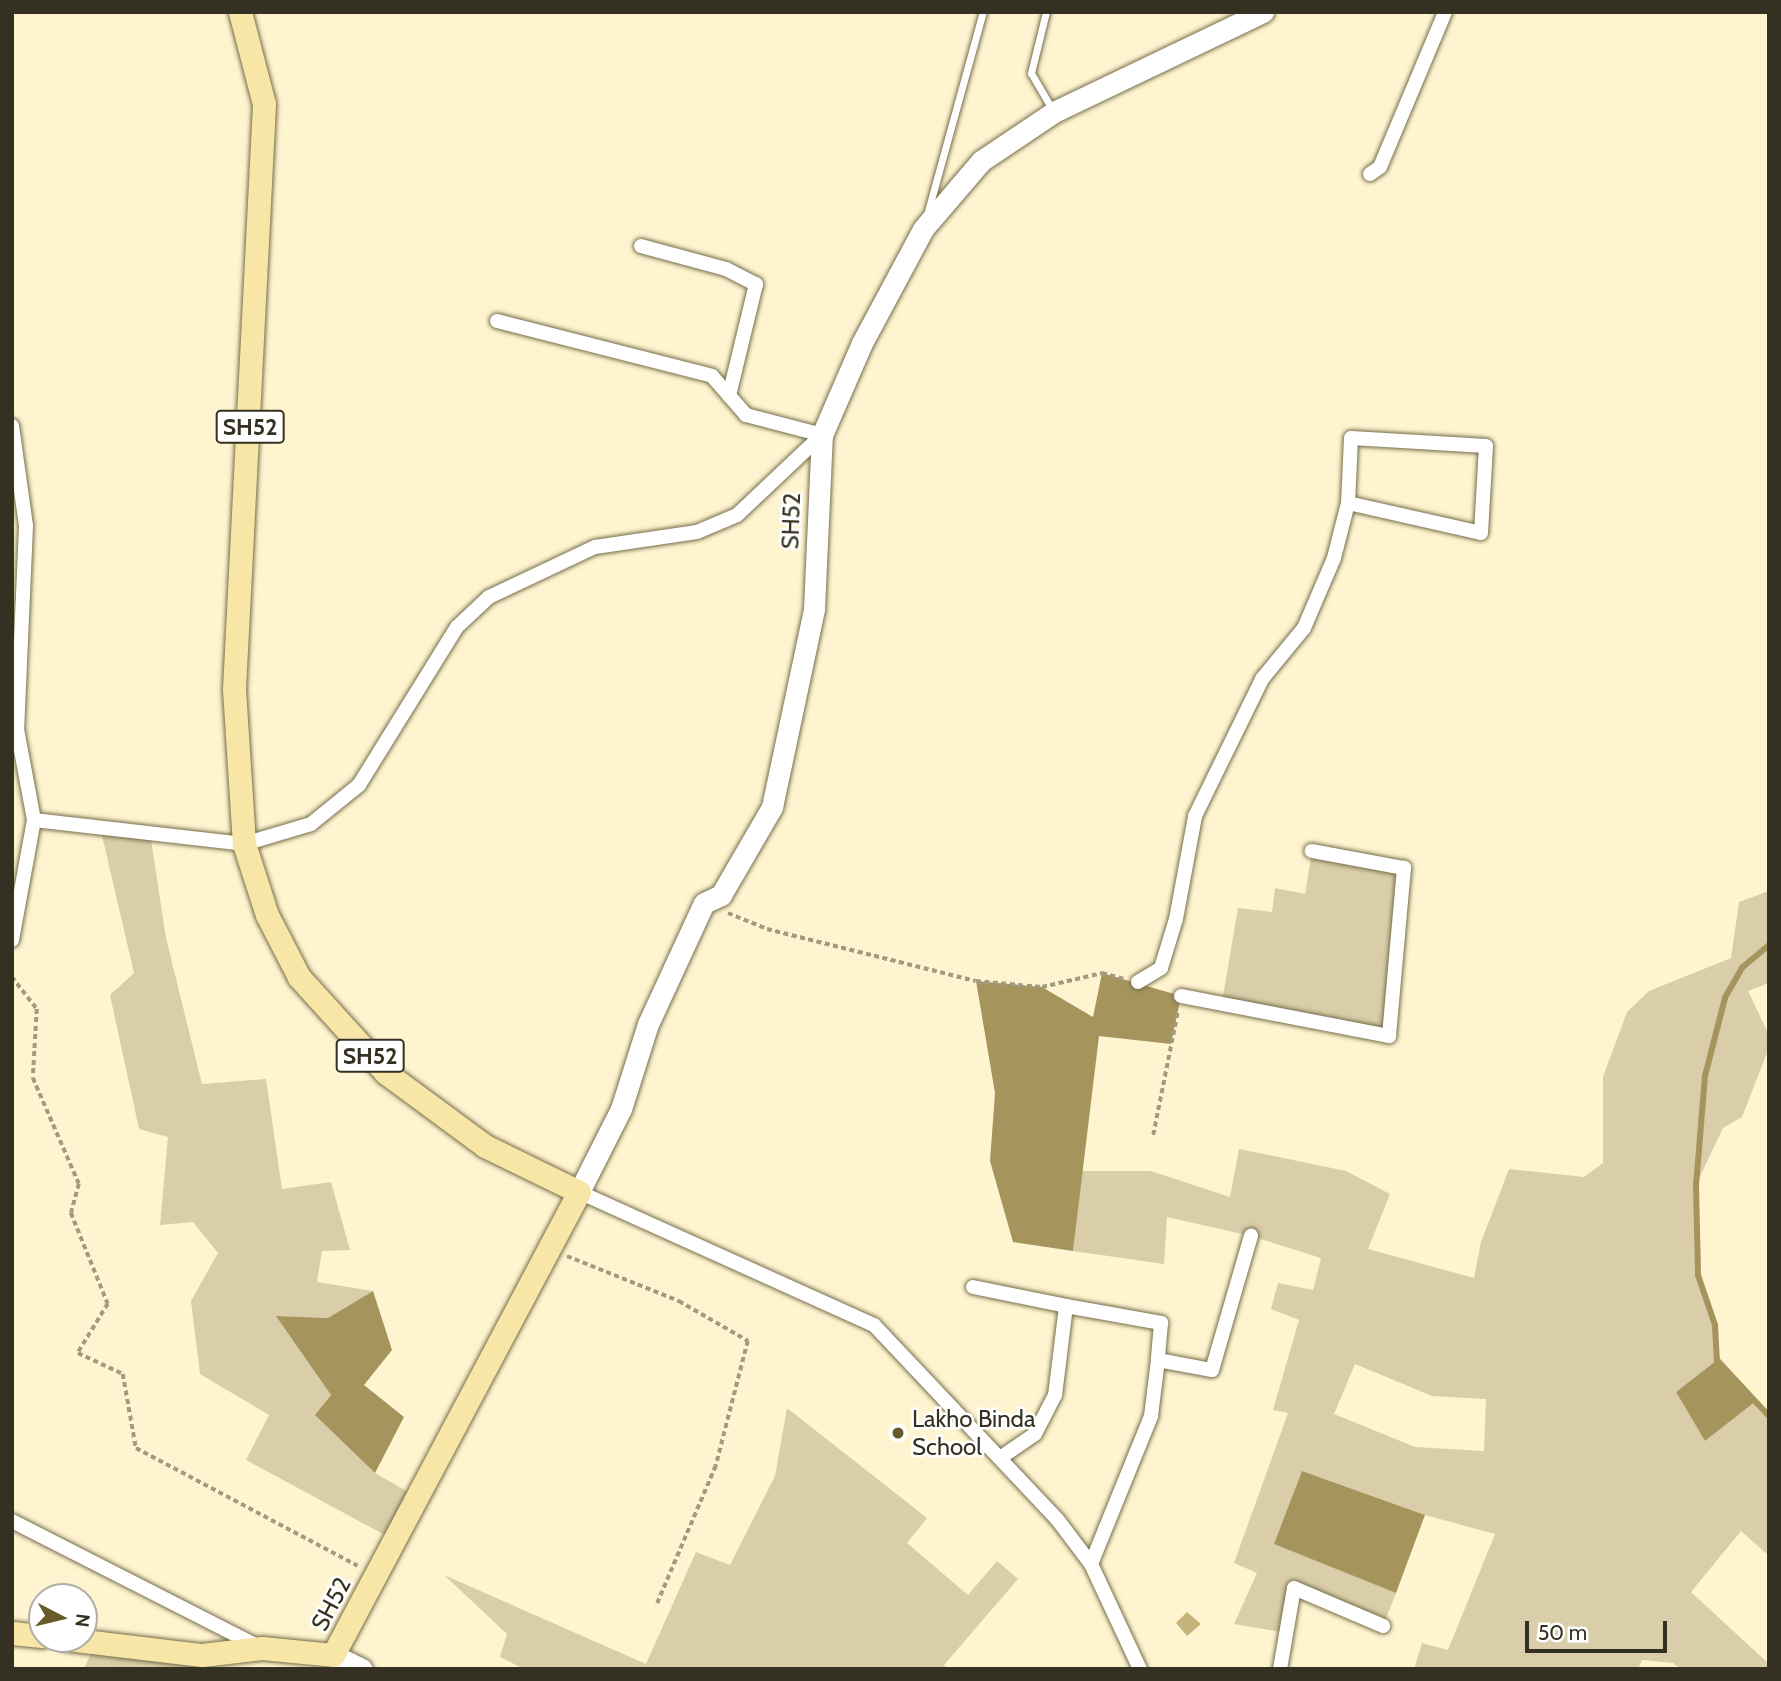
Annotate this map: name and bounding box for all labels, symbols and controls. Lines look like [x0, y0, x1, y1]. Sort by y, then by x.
road number: SH52 [215, 408, 285, 446]
street label: SH52 [776, 492, 806, 550]
road number: SH52 [335, 1036, 405, 1076]
place label: Lakho Binda School [912, 1405, 1035, 1461]
marker: Lakho Binda School [890, 1425, 906, 1441]
street label: SH52 [305, 1572, 357, 1636]
north arrow [28, 1583, 98, 1653]
scale bar [1529, 1608, 1671, 1652]
text: N [70, 1612, 95, 1628]
text: 50 m [1538, 1620, 1587, 1645]

